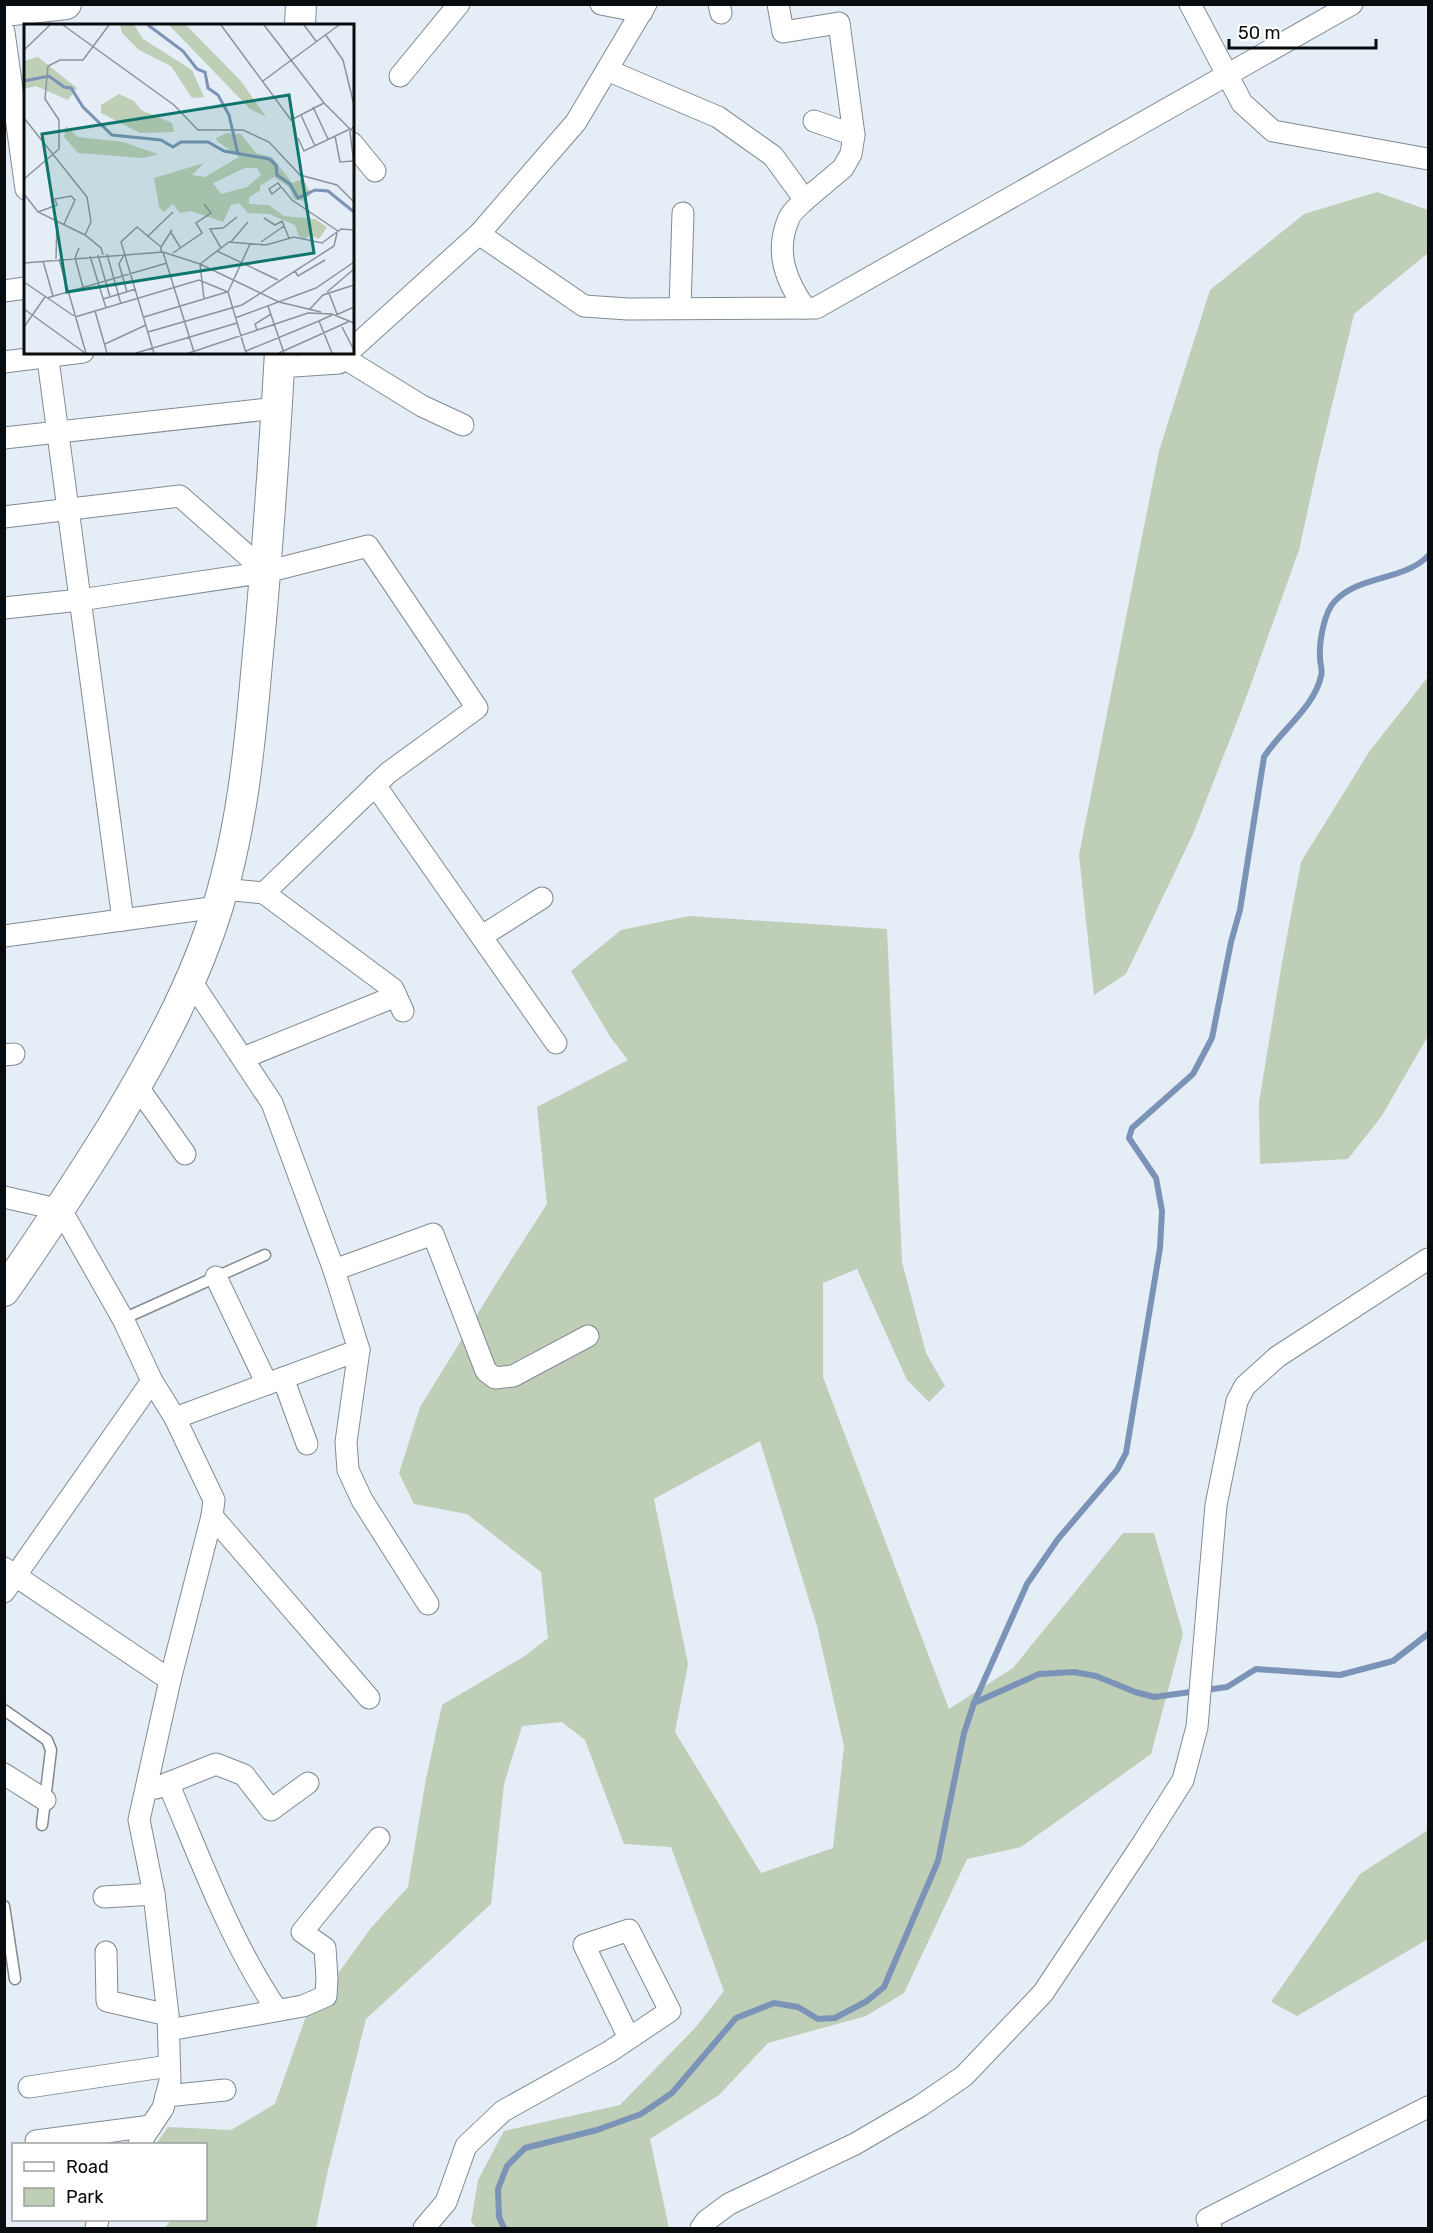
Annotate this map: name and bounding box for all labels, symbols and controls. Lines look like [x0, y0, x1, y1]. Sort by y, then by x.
scale bar [1229, 12, 1376, 50]
text: 50 m [1238, 22, 1281, 44]
inset map [24, 24, 354, 354]
legend [12, 2143, 207, 2221]
text: Road [66, 2156, 109, 2178]
text: Park [66, 2186, 104, 2208]

